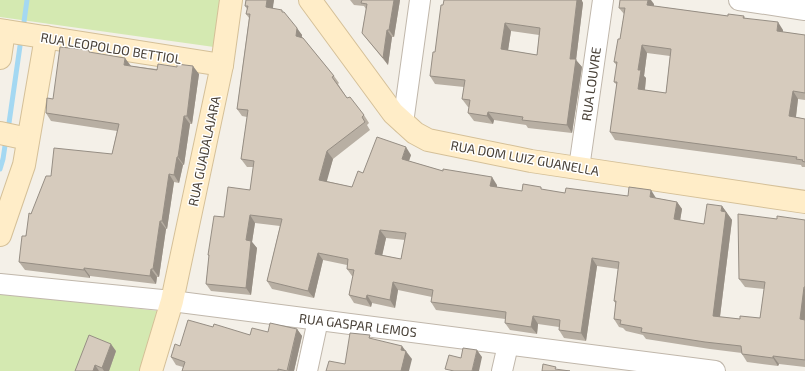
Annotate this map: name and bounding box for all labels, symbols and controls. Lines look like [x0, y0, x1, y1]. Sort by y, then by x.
street label: RUA LEOPOLDO BETTIOL [39, 29, 183, 67]
street label: RUA LOUVRE [578, 46, 604, 122]
street label: RUA GUADALAJARA [185, 94, 223, 208]
street label: RUA DOM LUIZ GUANELLA [450, 137, 600, 179]
street label: RUA GASPAR LEMOS [298, 310, 418, 340]

